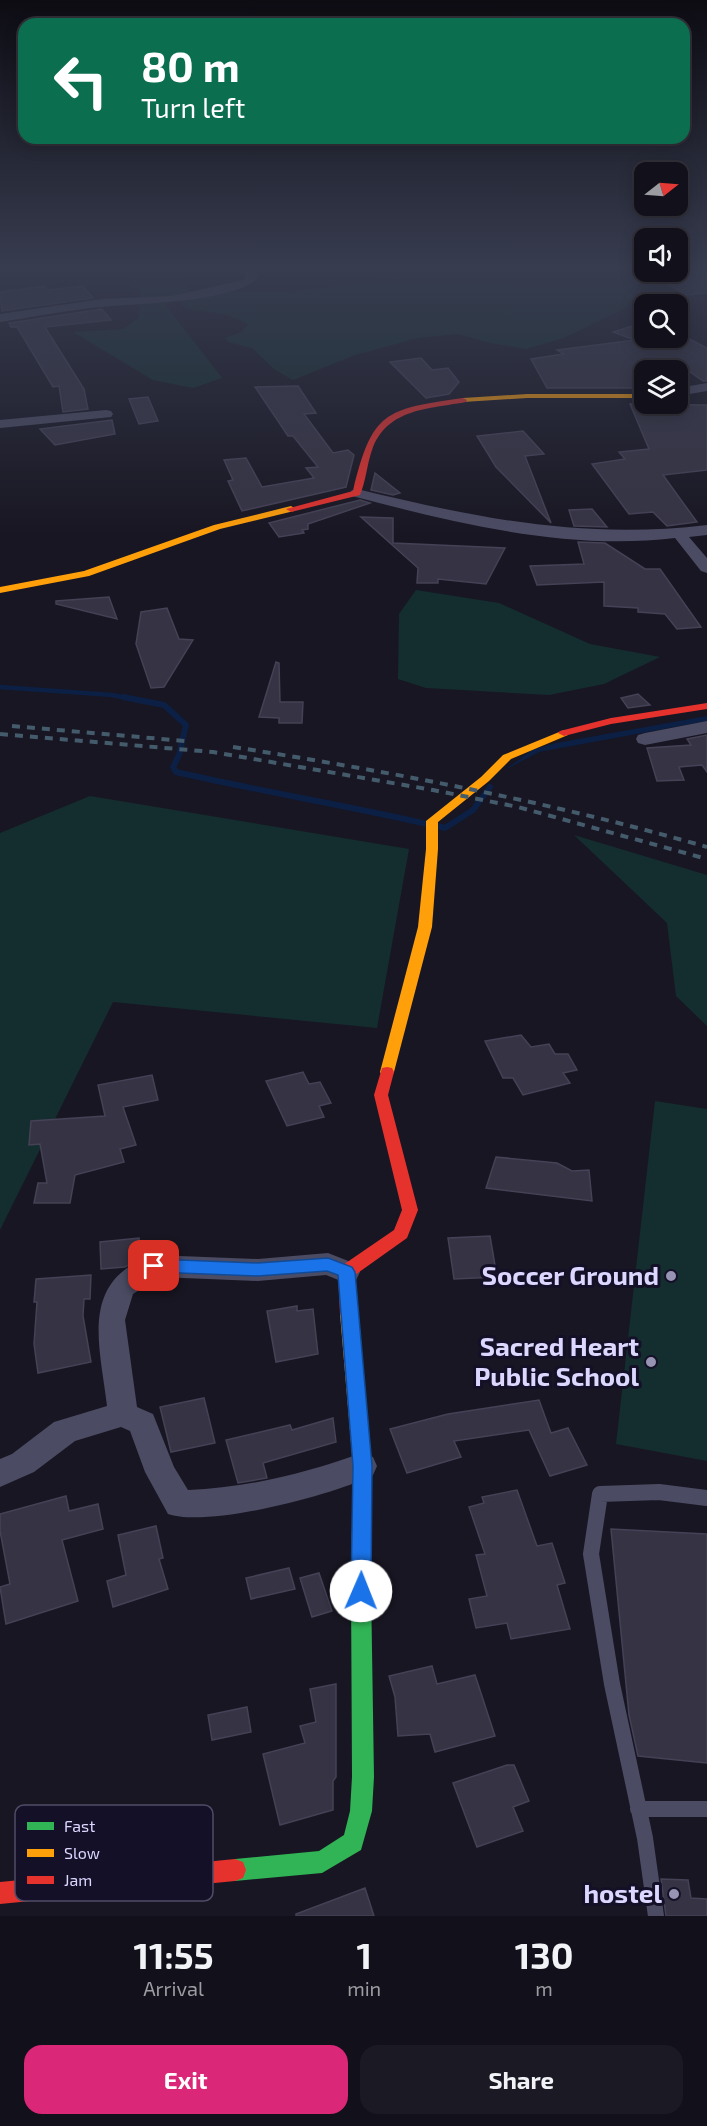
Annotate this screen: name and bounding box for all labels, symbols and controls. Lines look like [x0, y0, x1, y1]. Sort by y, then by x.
text: 80 m [141, 40, 240, 90]
icon: left [42, 42, 120, 120]
text: Turn left [141, 91, 245, 123]
north arrow [634, 162, 688, 216]
map controls [634, 162, 688, 414]
button: sound [634, 228, 688, 282]
button: search [634, 294, 688, 348]
button: layers [634, 360, 688, 414]
pin [128, 1240, 179, 1291]
icon: arrive [137, 1249, 170, 1282]
place label: Soccer Ground [482, 1259, 659, 1290]
marker: Soccer Ground [664, 1269, 678, 1283]
place label: Sacred Heart Public School [474, 1330, 639, 1391]
marker: Sacred Heart Public School [644, 1355, 658, 1369]
position arrow [329, 1559, 393, 1623]
legend [15, 1805, 213, 1901]
text: Fast [64, 1816, 95, 1835]
text: Slow [64, 1843, 100, 1862]
text: Jam [64, 1870, 92, 1889]
place label: hostel [583, 1877, 662, 1908]
marker: hostel [667, 1887, 681, 1901]
text: 11:55 [134, 1933, 214, 1976]
text: 1 [356, 1933, 372, 1976]
text: 130 [515, 1933, 573, 1976]
text: Arrival [143, 1976, 204, 2000]
text: min [347, 1976, 381, 2000]
text: m [535, 1976, 553, 2000]
button: Exit [24, 2045, 348, 2114]
button: Share [360, 2045, 683, 2114]

